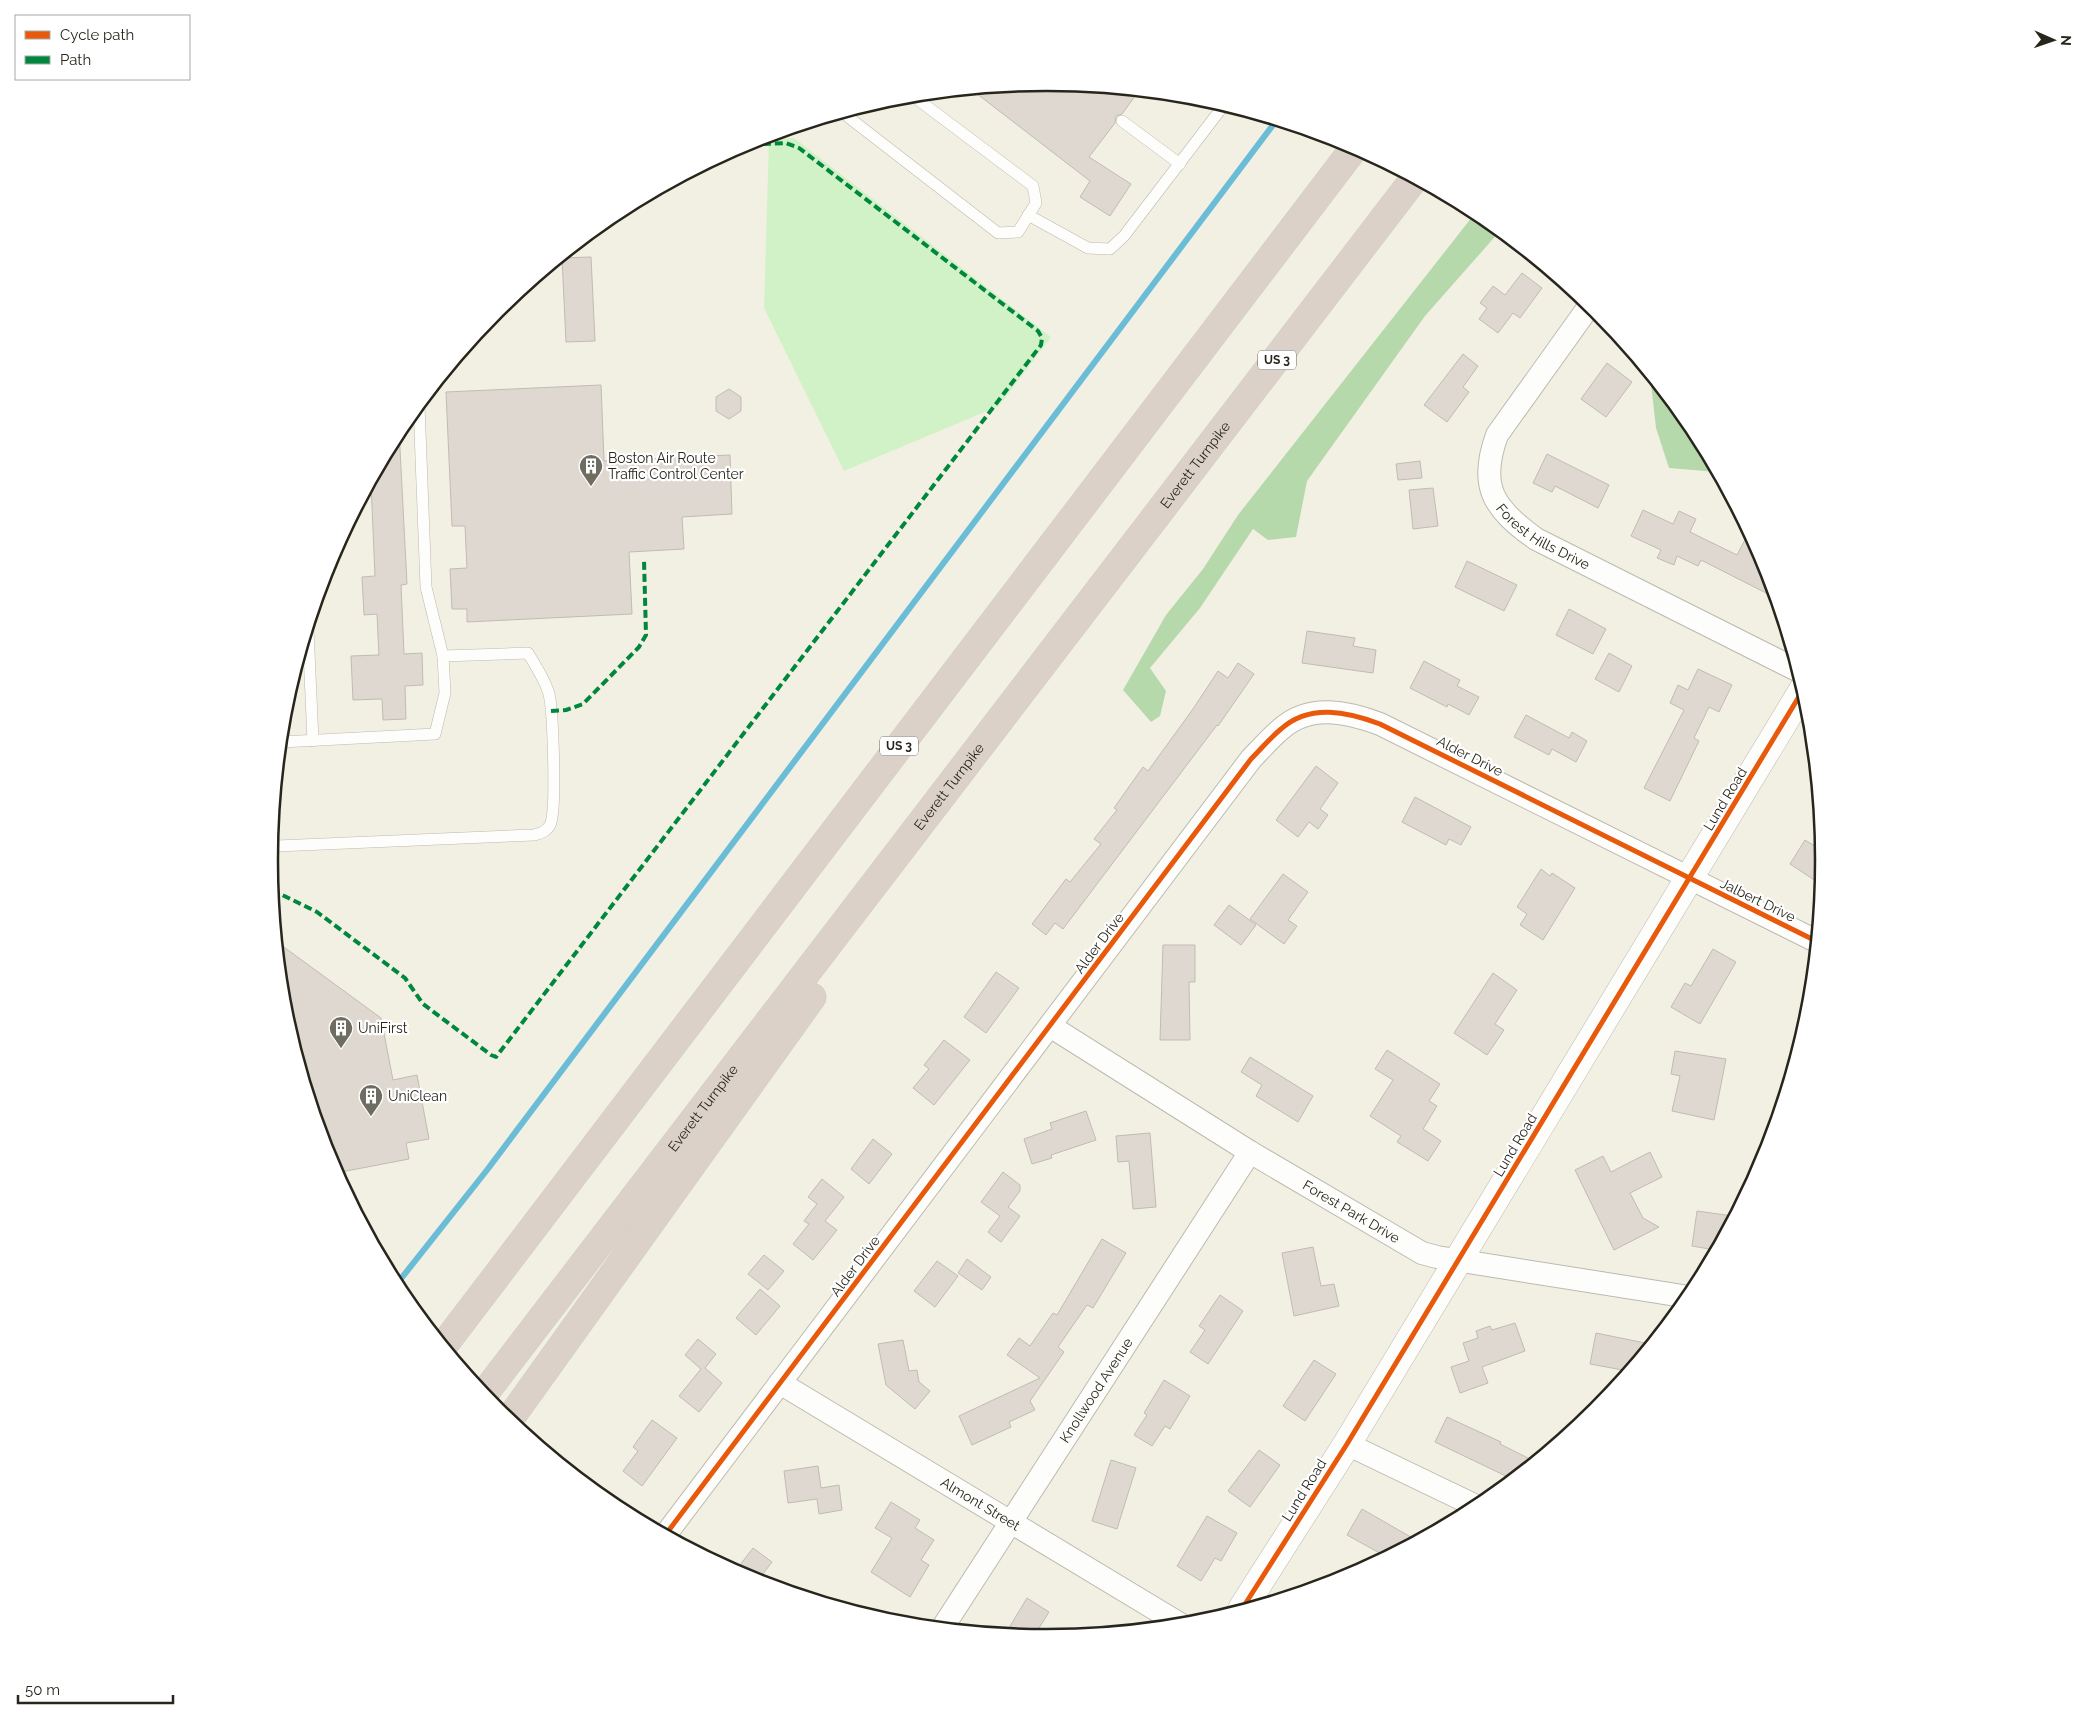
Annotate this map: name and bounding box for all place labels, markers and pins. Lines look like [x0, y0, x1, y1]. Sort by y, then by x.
place label: Boston Air Route Traffic Control Center [608, 450, 744, 482]
building icon: Boston Air Route Traffic Control Center [578, 453, 604, 487]
building icon: UniFirst [328, 1015, 354, 1049]
place label: UniFirst [358, 1020, 408, 1036]
building icon: UniClean [358, 1083, 384, 1117]
place label: UniClean [388, 1088, 447, 1104]

